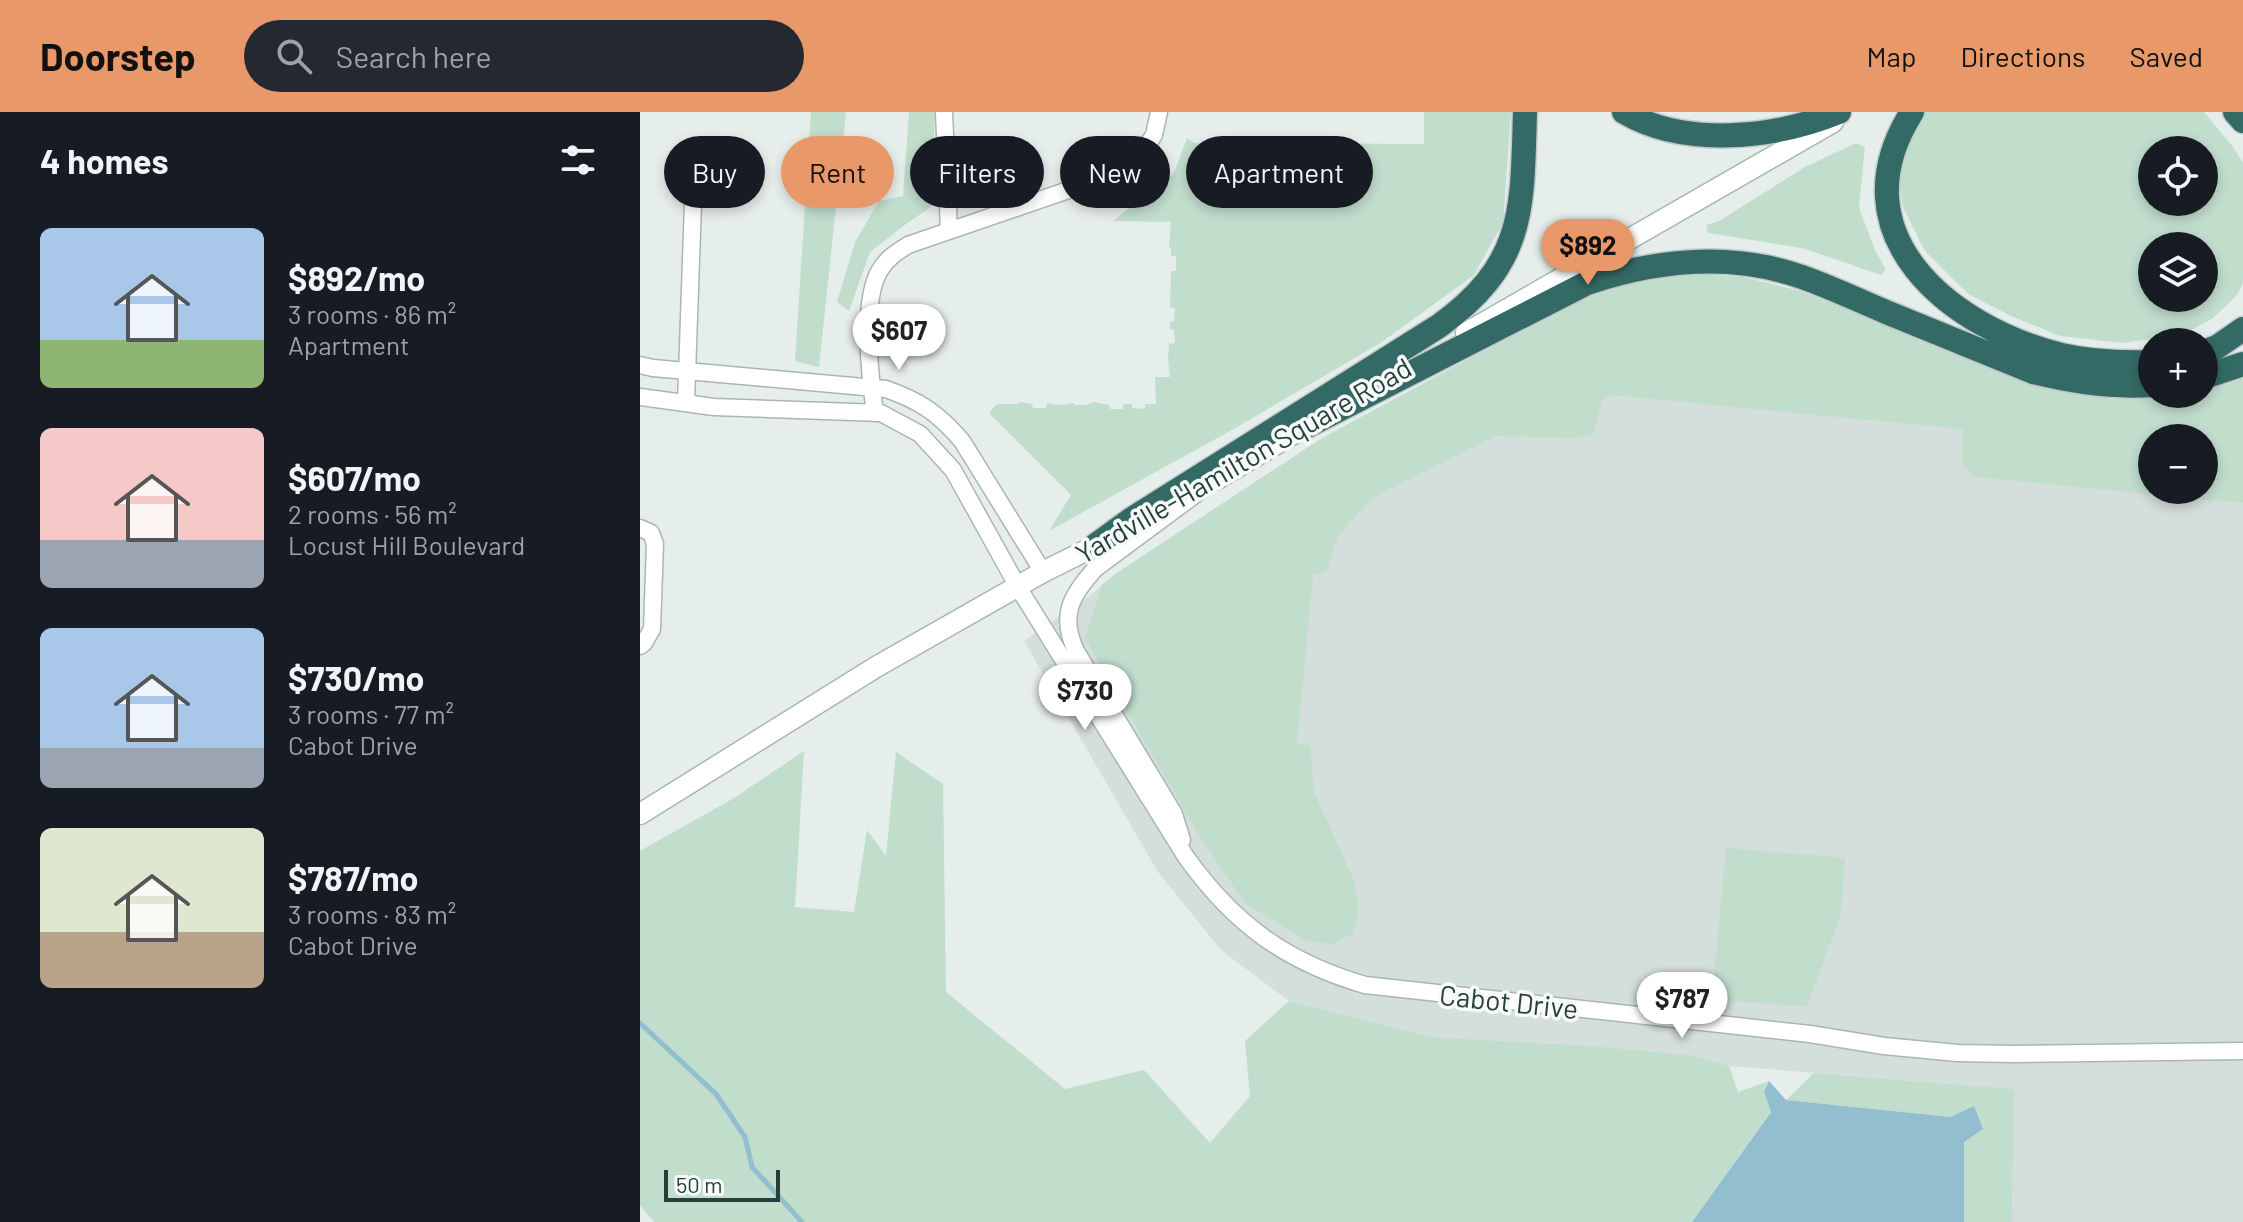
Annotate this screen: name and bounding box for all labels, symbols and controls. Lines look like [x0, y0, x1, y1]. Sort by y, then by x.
search box [244, 20, 804, 92]
text: Doorstep [40, 33, 196, 79]
icon: search [272, 34, 316, 78]
text: Search here [336, 38, 492, 74]
text: Map [1867, 39, 1916, 73]
text: Directions [1960, 39, 2086, 73]
text: Saved [2130, 39, 2203, 73]
chip: Buy [664, 136, 765, 208]
chip: Rent [781, 136, 894, 208]
chip: Filters [910, 136, 1044, 208]
chip: New [1060, 136, 1170, 208]
chip: Apartment [1186, 136, 1373, 208]
map controls [2138, 136, 2218, 504]
button: locate [2138, 136, 2218, 216]
icon: filters [556, 138, 600, 182]
text: 4 homes [40, 140, 169, 181]
pin: $892 [1541, 219, 1635, 287]
text: $892 [1559, 229, 1617, 260]
button: layers [2138, 232, 2218, 312]
text: $892/mo [288, 257, 425, 298]
icon: home [104, 260, 200, 356]
text: 3 rooms · 86 m² [288, 298, 456, 329]
pin: $607 [852, 304, 946, 372]
text: $607 [871, 314, 927, 345]
button: + [2138, 328, 2218, 408]
text: Apartment [288, 329, 409, 360]
street label: Yardville-Hamilton Square Road [1069, 350, 1417, 570]
button: − [2138, 424, 2218, 504]
text: $607/mo [288, 457, 421, 498]
icon: home [104, 460, 200, 556]
text: 2 rooms · 56 m² [288, 498, 457, 529]
text: Locust Hill Boulevard [288, 529, 525, 560]
text: $730/mo [288, 657, 424, 698]
icon: home [104, 660, 200, 756]
pin: $730 [1038, 664, 1132, 732]
text: $730 [1057, 674, 1113, 705]
text: 3 rooms · 77 m² [288, 698, 454, 729]
text: Cabot Drive [288, 729, 418, 760]
text: $787/mo [288, 857, 419, 898]
icon: home [104, 860, 200, 956]
text: 3 rooms · 83 m² [288, 898, 456, 929]
text: Cabot Drive [288, 929, 418, 960]
pin: $787 [1635, 972, 1729, 1040]
street label: Cabot Drive [1438, 977, 1580, 1025]
text: $787 [1655, 982, 1709, 1013]
scale bar [664, 1166, 780, 1202]
text: 50 m [676, 1171, 722, 1197]

